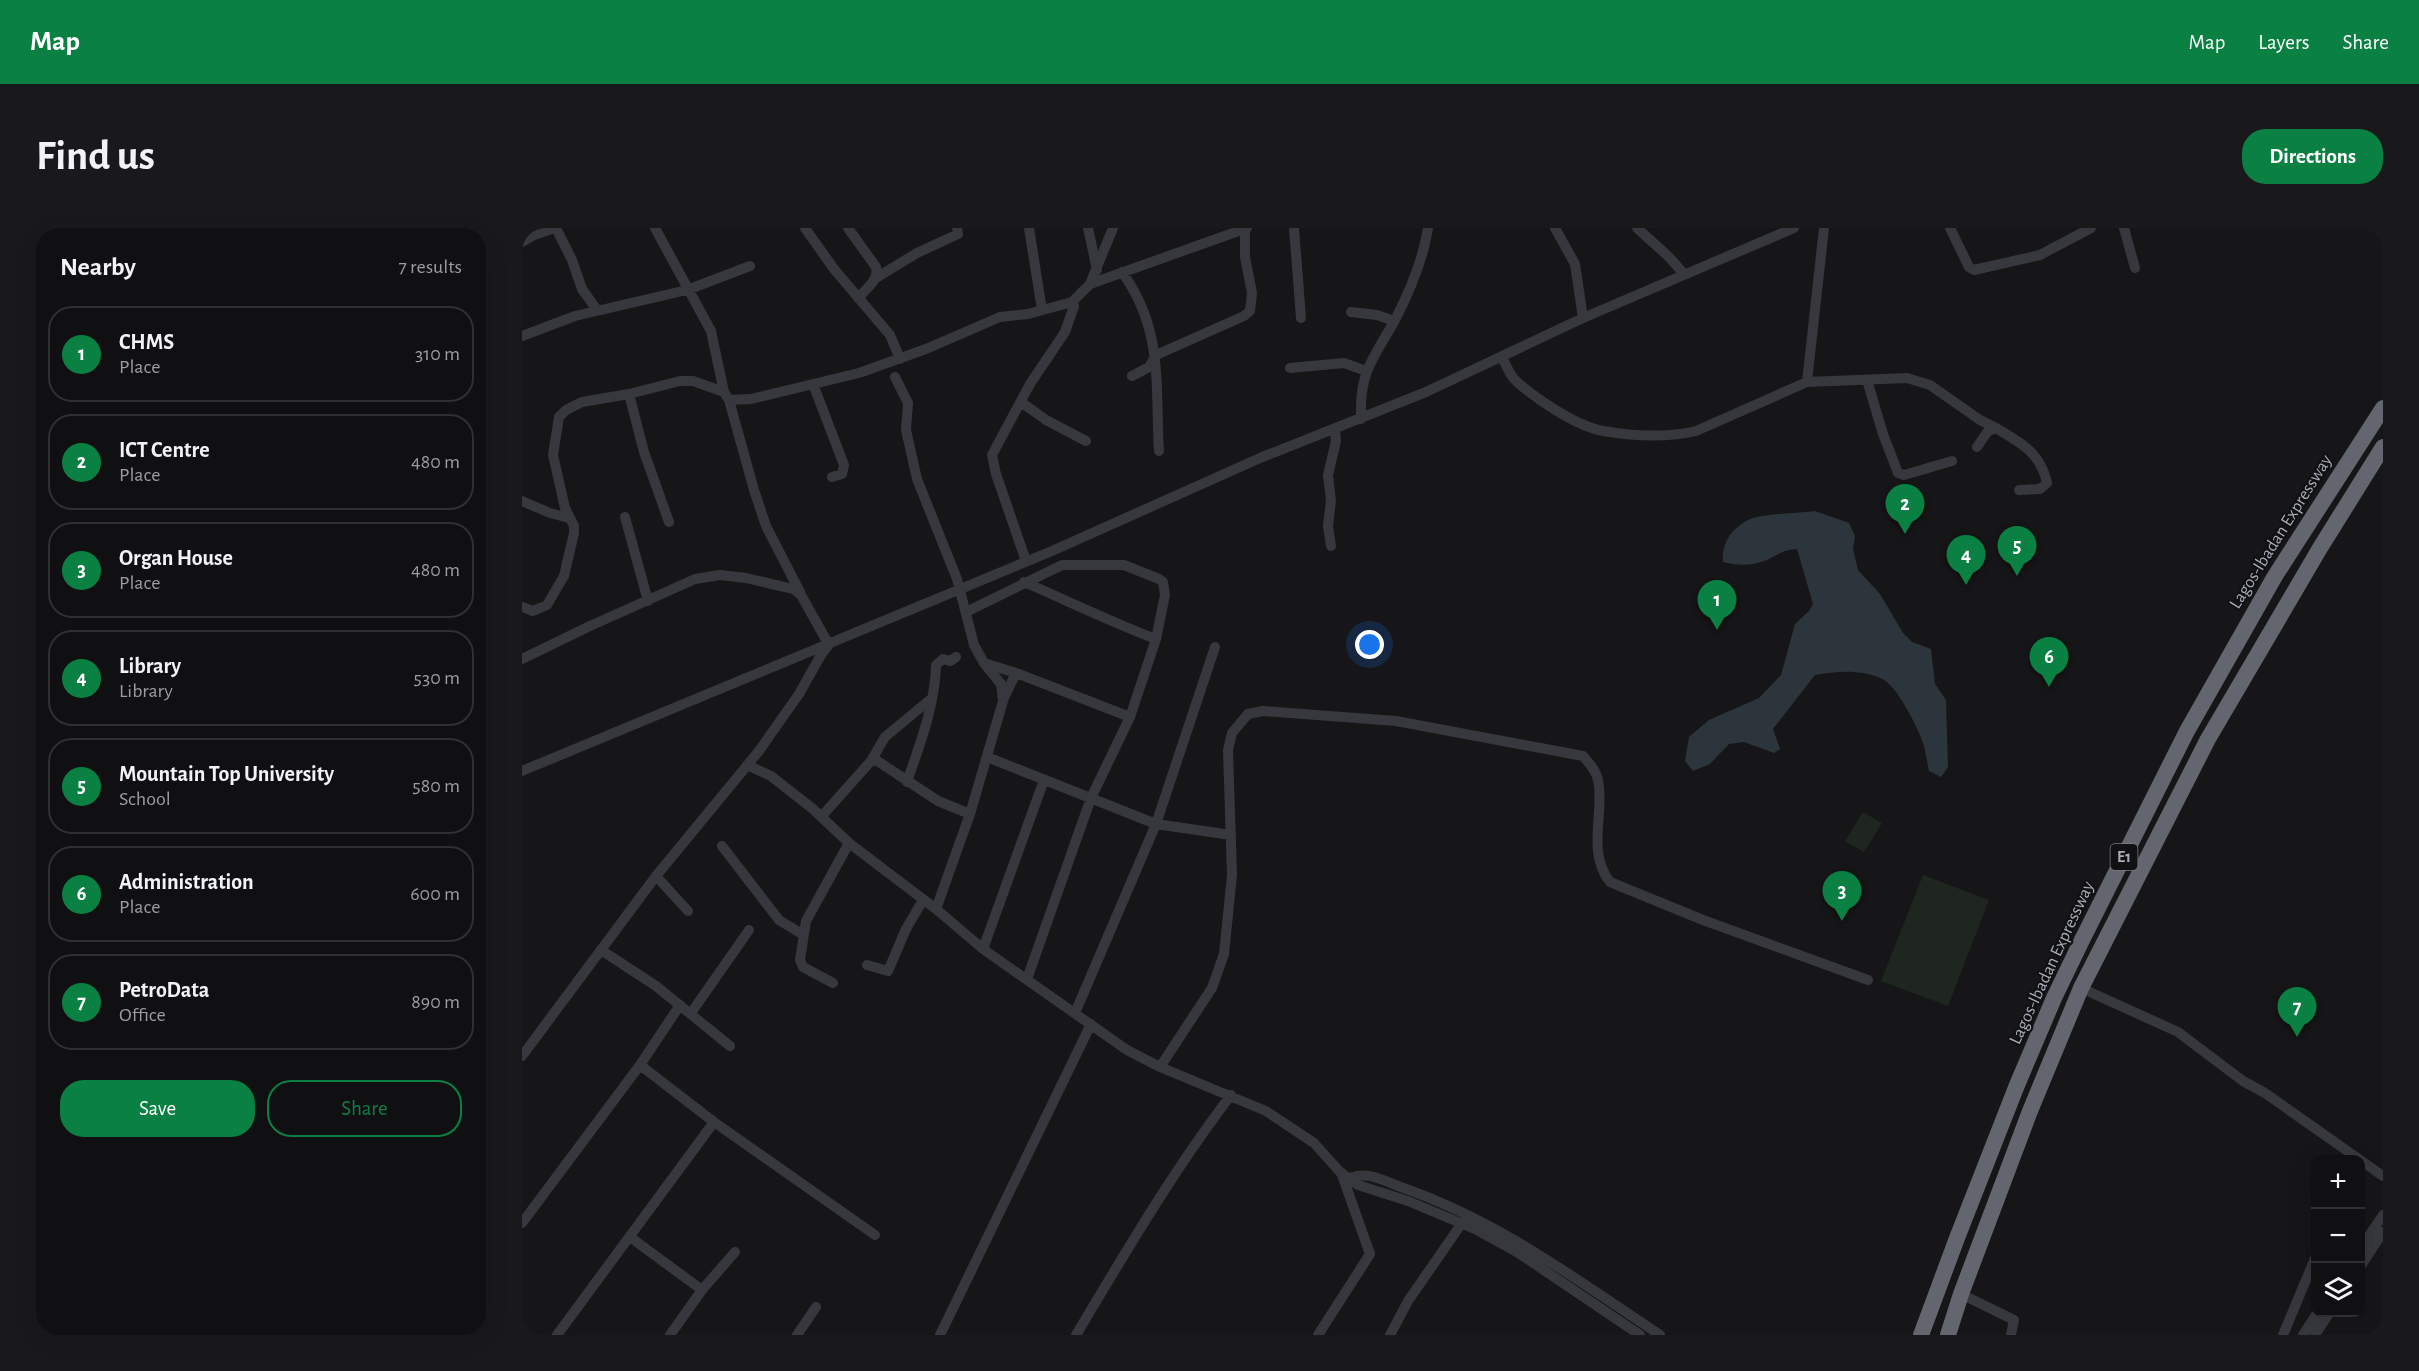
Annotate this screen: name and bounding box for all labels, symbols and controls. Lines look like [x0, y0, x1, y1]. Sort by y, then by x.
text: Map [30, 28, 80, 56]
text: Map [2189, 32, 2225, 53]
text: Layers [2258, 32, 2309, 53]
text: Share [2342, 32, 2389, 53]
button: Directions [2242, 129, 2383, 184]
text: Find us [36, 135, 155, 177]
text: Nearby [60, 254, 136, 280]
text: 7 results [398, 257, 462, 277]
text: CHMS [119, 331, 174, 353]
text: 1 [78, 344, 85, 364]
text: 310 m [415, 344, 460, 364]
text: Place [119, 357, 160, 377]
text: ICT Centre [119, 439, 210, 461]
text: 2 [77, 452, 86, 472]
text: 480 m [411, 452, 460, 472]
street label: Lagos-Ibadan Expressway [2226, 452, 2336, 612]
text: Place [119, 465, 160, 485]
pin: 2 [1886, 484, 1924, 534]
pin: 5 [1998, 526, 2036, 576]
pin: 4 [1946, 536, 1986, 585]
text: Organ House [119, 547, 233, 569]
text: 3 [77, 560, 86, 580]
text: 480 m [411, 560, 460, 580]
text: Place [119, 573, 160, 593]
pin: 1 [1698, 580, 1736, 630]
your location [1355, 630, 1384, 659]
pin: 6 [2030, 638, 2068, 687]
text: Library [119, 655, 181, 677]
text: 4 [76, 668, 87, 688]
text: 530 m [414, 668, 460, 688]
text: Library [119, 681, 173, 701]
text: Mountain Top University [119, 763, 334, 785]
text: 5 [77, 776, 86, 796]
text: 580 m [412, 776, 460, 796]
text: School [119, 789, 171, 809]
road number: E1 [2110, 844, 2138, 870]
text: Administration [119, 871, 254, 893]
pin: 3 [1822, 872, 1862, 921]
street label: Lagos-Ibadan Expressway [2006, 878, 2098, 1047]
text: 6 [77, 884, 86, 904]
text: 600 m [410, 884, 460, 904]
text: Place [119, 897, 160, 917]
text: PetroData [119, 979, 209, 1001]
pin: 7 [2278, 988, 2316, 1037]
text: 7 [77, 992, 86, 1012]
text: 890 m [411, 992, 460, 1012]
text: Office [119, 1005, 166, 1025]
button: Save [60, 1080, 255, 1137]
button: Share [267, 1080, 462, 1137]
map controls [2311, 1155, 2365, 1317]
button: + [2311, 1155, 2365, 1209]
button: − [2311, 1209, 2365, 1263]
button: layers [2311, 1263, 2365, 1317]

